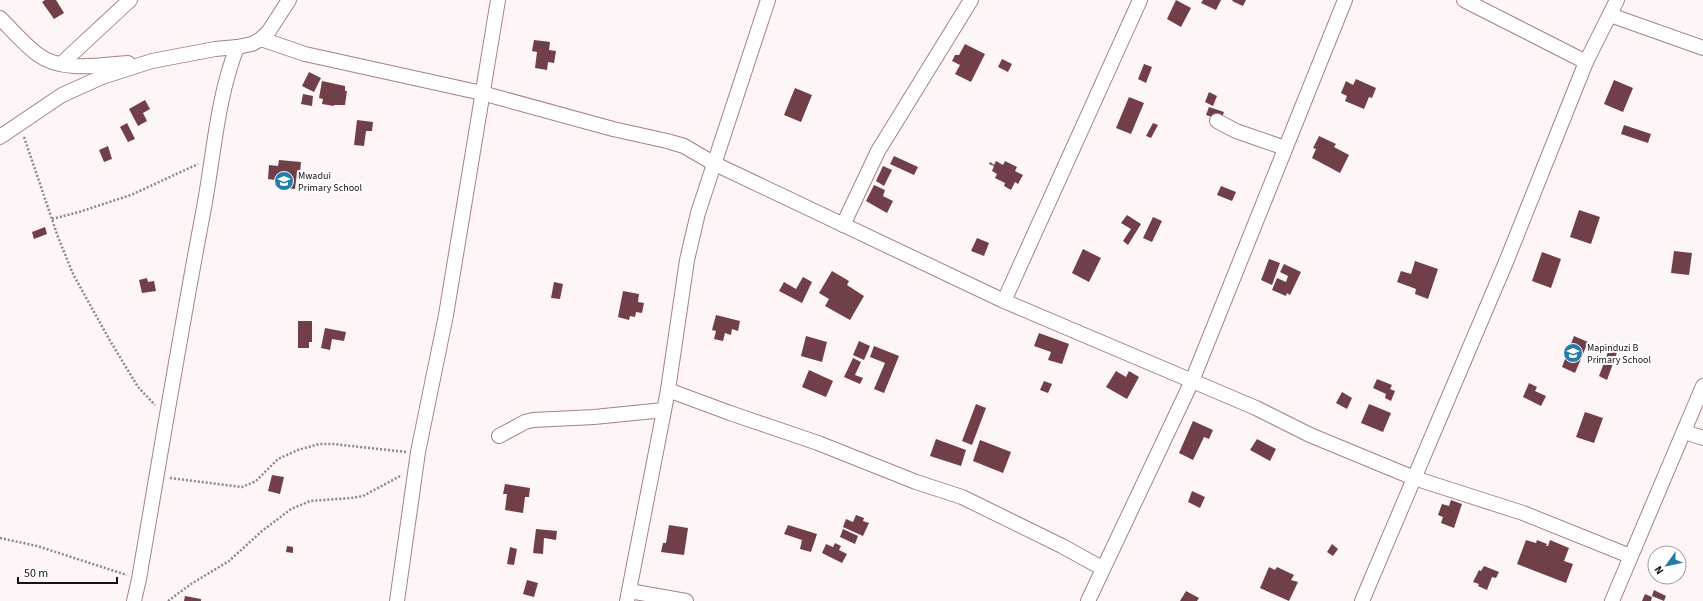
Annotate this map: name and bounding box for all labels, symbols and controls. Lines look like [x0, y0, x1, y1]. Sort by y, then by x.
place label: Mwadui Primary School [298, 169, 362, 195]
school or university icon: Mwadui Primary School [273, 170, 295, 192]
place label: Mapinduzi B Primary School [1587, 341, 1651, 367]
school or university icon: Mapinduzi B Primary School [1562, 342, 1584, 364]
north arrow [1647, 545, 1687, 585]
scale bar [18, 559, 117, 585]
text: N [1651, 563, 1667, 577]
text: 50 m [24, 565, 48, 582]

